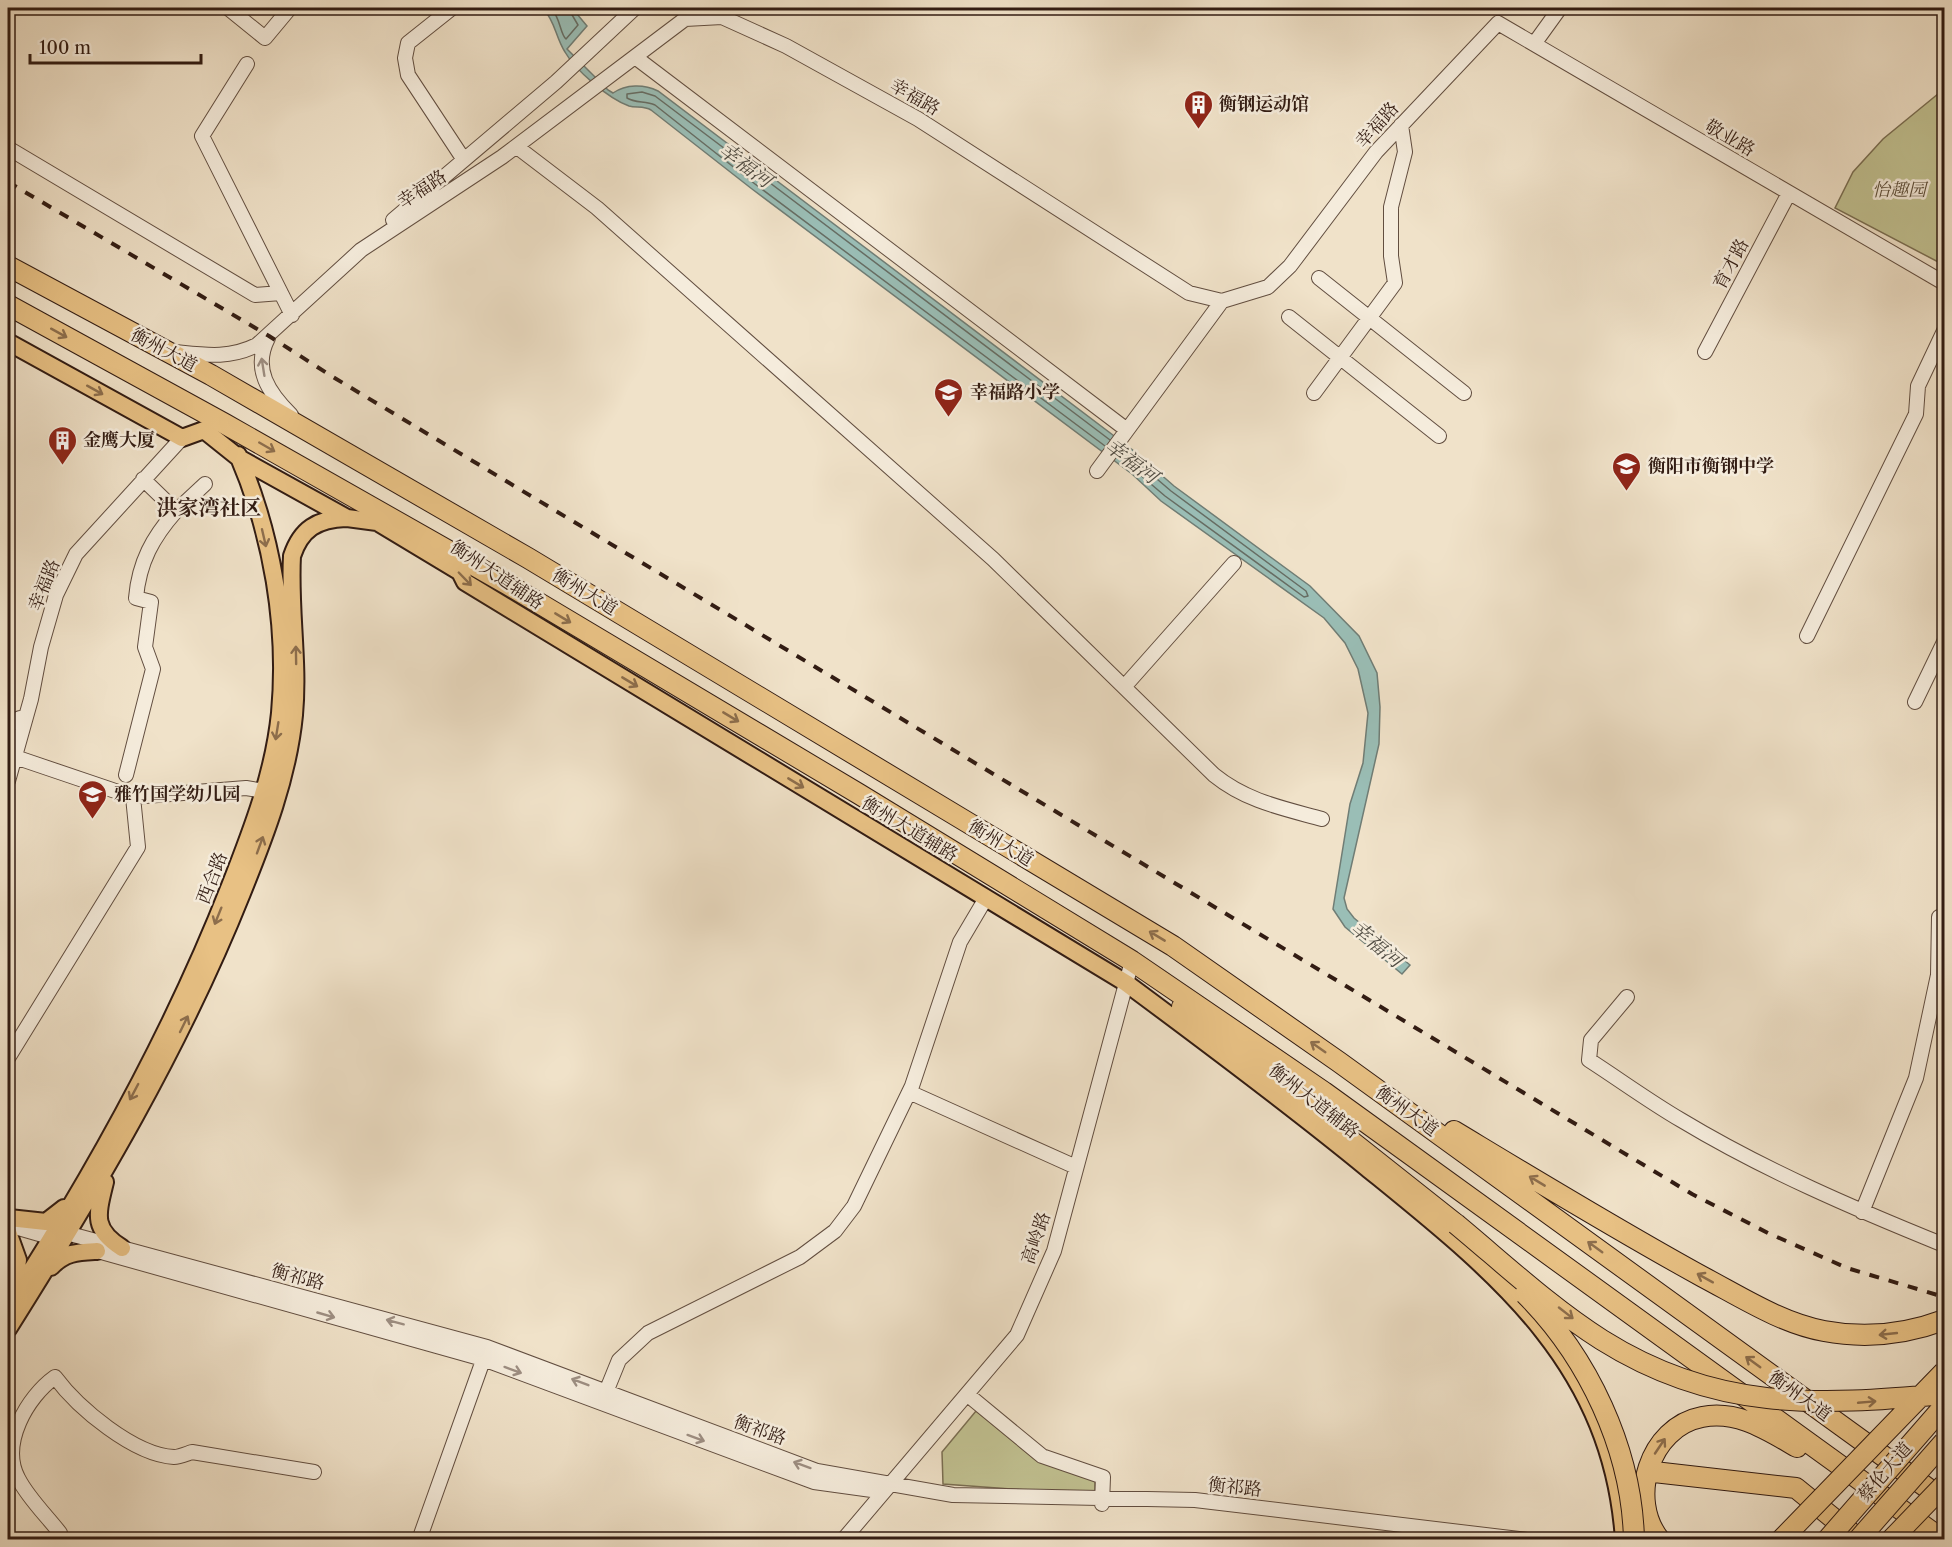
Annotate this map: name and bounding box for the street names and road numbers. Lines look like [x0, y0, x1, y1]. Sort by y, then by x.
street label: 幸福路 [886, 74, 944, 120]
street label: 幸福路 [1351, 98, 1403, 152]
street label: 敬业路 [1701, 115, 1759, 161]
street label: 幸福路 [393, 165, 451, 213]
street label: 育才路 [1709, 235, 1753, 293]
street label: 衡州大道 [127, 323, 201, 377]
street label: 衡州大道辅路 [446, 536, 548, 614]
street label: 幸福路 [24, 556, 64, 614]
street label: 衡州大道 [548, 564, 622, 620]
street label: 衡州大道辅路 [858, 792, 962, 866]
street label: 衡州大道 [964, 815, 1038, 871]
street label: 西合路 [192, 849, 232, 907]
street label: 衡州大道辅路 [1265, 1059, 1363, 1143]
street label: 衡州大道 [1371, 1081, 1443, 1141]
street label: 高岭路 [1017, 1209, 1055, 1267]
street label: 衡祁路 [269, 1259, 327, 1295]
street label: 衡州大道 [1764, 1366, 1836, 1426]
street label: 衡祁路 [731, 1410, 789, 1450]
street label: 蔡伦大道 [1853, 1438, 1917, 1506]
street label: 衡祁路 [1207, 1473, 1263, 1501]

